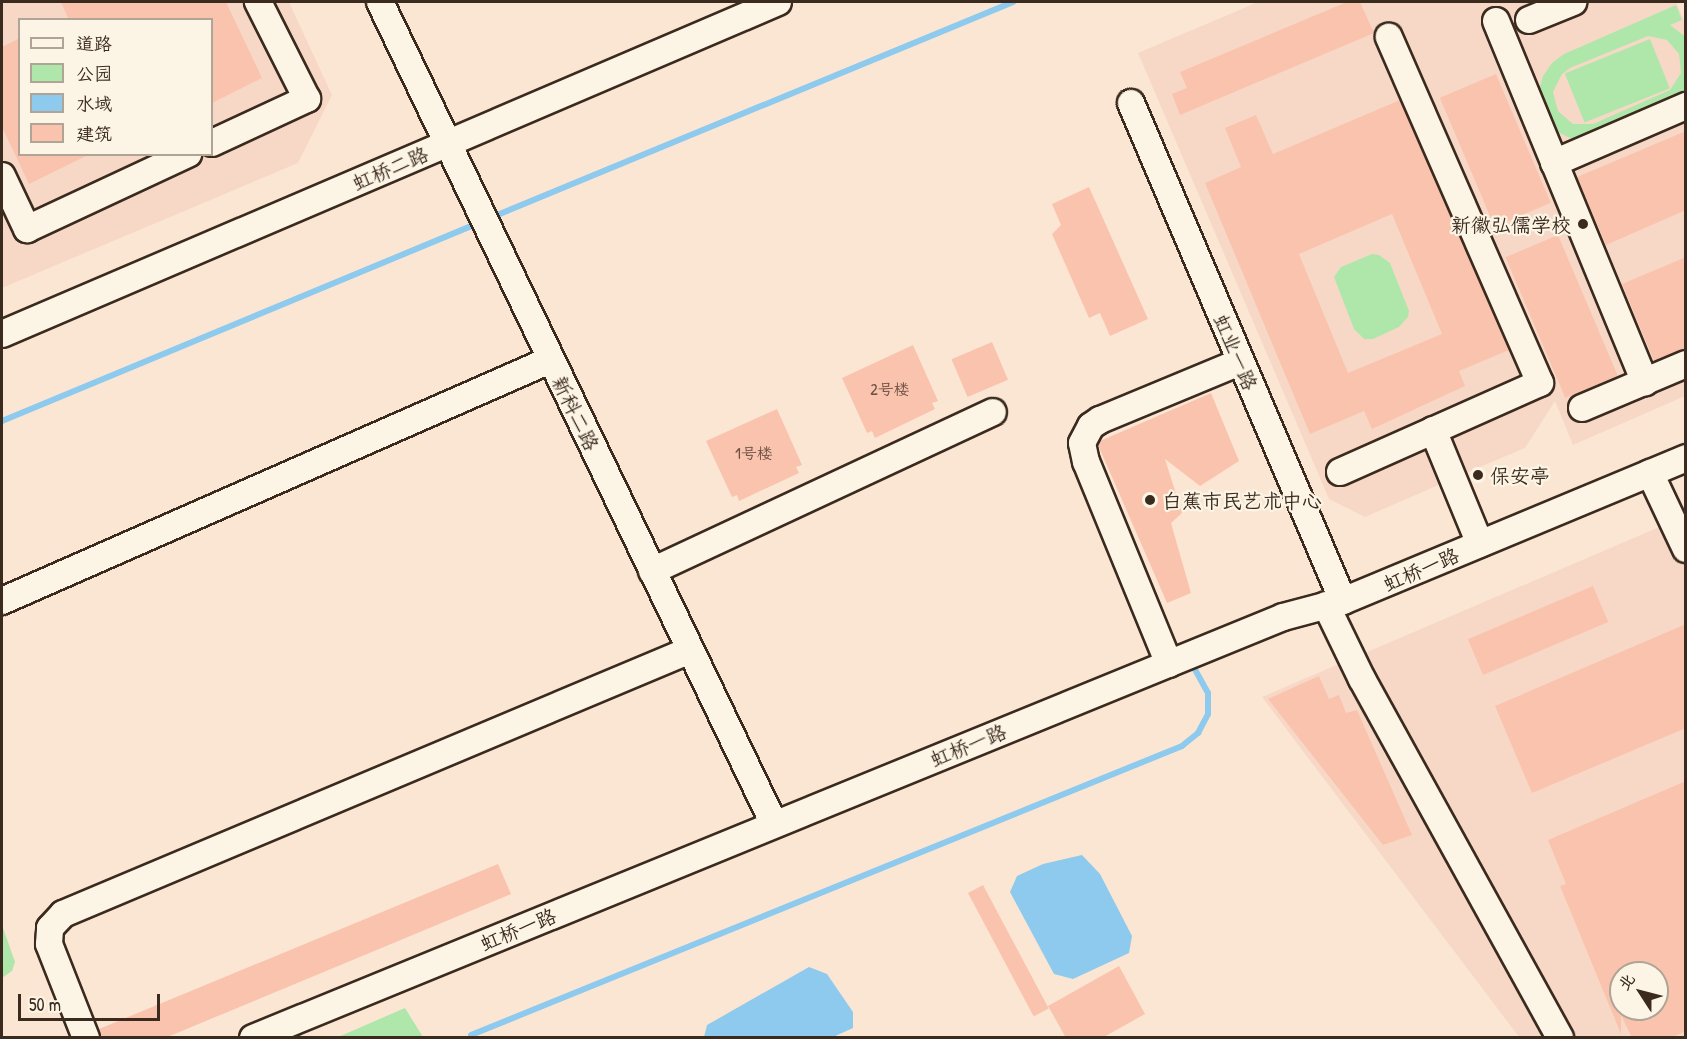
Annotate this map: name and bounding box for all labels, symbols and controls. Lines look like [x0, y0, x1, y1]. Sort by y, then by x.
legend [18, 18, 213, 156]
text: 道路 [76, 31, 112, 56]
text: 公园 [76, 61, 112, 86]
text: 水域 [76, 91, 112, 116]
text: 建筑 [76, 121, 112, 146]
street label: 虹桥二路 [348, 141, 432, 195]
place label: 新徽弘儒学校 [1451, 212, 1571, 236]
marker: 新徽弘儒学校 [1576, 217, 1590, 231]
street label: 虹业一路 [1209, 310, 1263, 394]
street label: 新科二路 [548, 372, 604, 454]
house number: 2号楼 [870, 379, 910, 399]
house number: 1号楼 [735, 443, 773, 463]
place label: 保安亭 [1490, 463, 1550, 487]
marker: 保安亭 [1471, 468, 1485, 482]
place label: 白蕉市民艺术中心 [1162, 488, 1322, 512]
marker: 白蕉市民艺术中心 [1143, 493, 1157, 507]
street label: 虹桥一路 [1379, 542, 1463, 596]
street label: 虹桥一路 [926, 719, 1010, 771]
street label: 虹桥一路 [476, 903, 560, 955]
north arrow [1609, 961, 1669, 1021]
text: 北 [1612, 969, 1640, 995]
scale bar [21, 982, 164, 1020]
text: 50 m [29, 992, 61, 1017]

